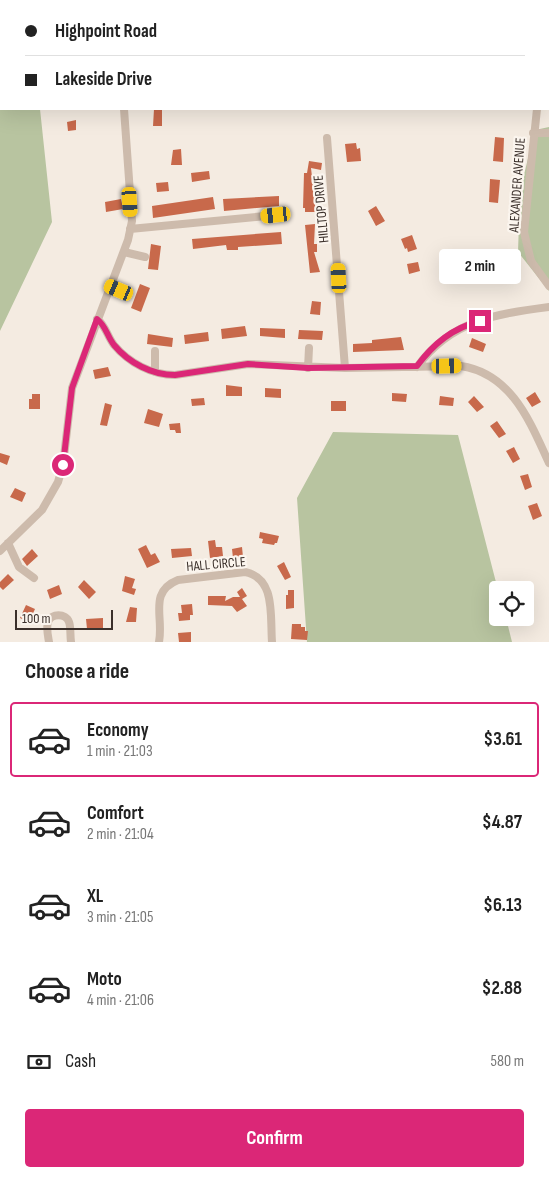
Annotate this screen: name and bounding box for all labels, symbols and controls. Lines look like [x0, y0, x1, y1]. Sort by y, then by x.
text: Highpoint Road [55, 20, 157, 43]
text: Lakeside Drive [55, 68, 152, 91]
street label: ALEXANDER AVENUE [505, 137, 529, 234]
street label: HILLTOP DRIVE [310, 174, 332, 244]
car [121, 187, 138, 217]
car [260, 206, 291, 224]
callout: 2 min [439, 248, 521, 284]
text: 2 min [465, 257, 495, 276]
car [330, 263, 347, 293]
car [102, 277, 135, 303]
route end [469, 310, 491, 332]
car [431, 358, 462, 374]
route start [52, 454, 74, 476]
street label: HALL CIRCLE [186, 553, 247, 575]
map controls [489, 581, 534, 626]
button: locate [489, 581, 534, 626]
scale bar [15, 607, 112, 630]
text: 100 m [22, 610, 51, 627]
text: Choose a ride [25, 658, 129, 685]
icon: car [27, 717, 72, 762]
text: Economy [87, 719, 149, 742]
text: $3.61 [483, 728, 522, 751]
text: 1 min · 21:03 [87, 742, 153, 761]
icon: car [27, 800, 72, 845]
text: Comfort [87, 802, 144, 825]
text: $4.87 [482, 811, 522, 834]
text: 2 min · 21:04 [87, 825, 154, 844]
icon: car [27, 883, 72, 928]
text: XL [87, 885, 103, 908]
text: $6.13 [483, 894, 522, 917]
text: 3 min · 21:05 [87, 908, 153, 927]
icon: car [27, 966, 72, 1011]
text: Moto [87, 968, 122, 991]
text: $2.88 [482, 977, 522, 1000]
text: 4 min · 21:06 [87, 991, 154, 1010]
icon: cash [25, 1048, 53, 1076]
text: Cash [65, 1050, 96, 1073]
text: 580 m [491, 1052, 524, 1071]
button: Confirm [25, 1109, 524, 1167]

